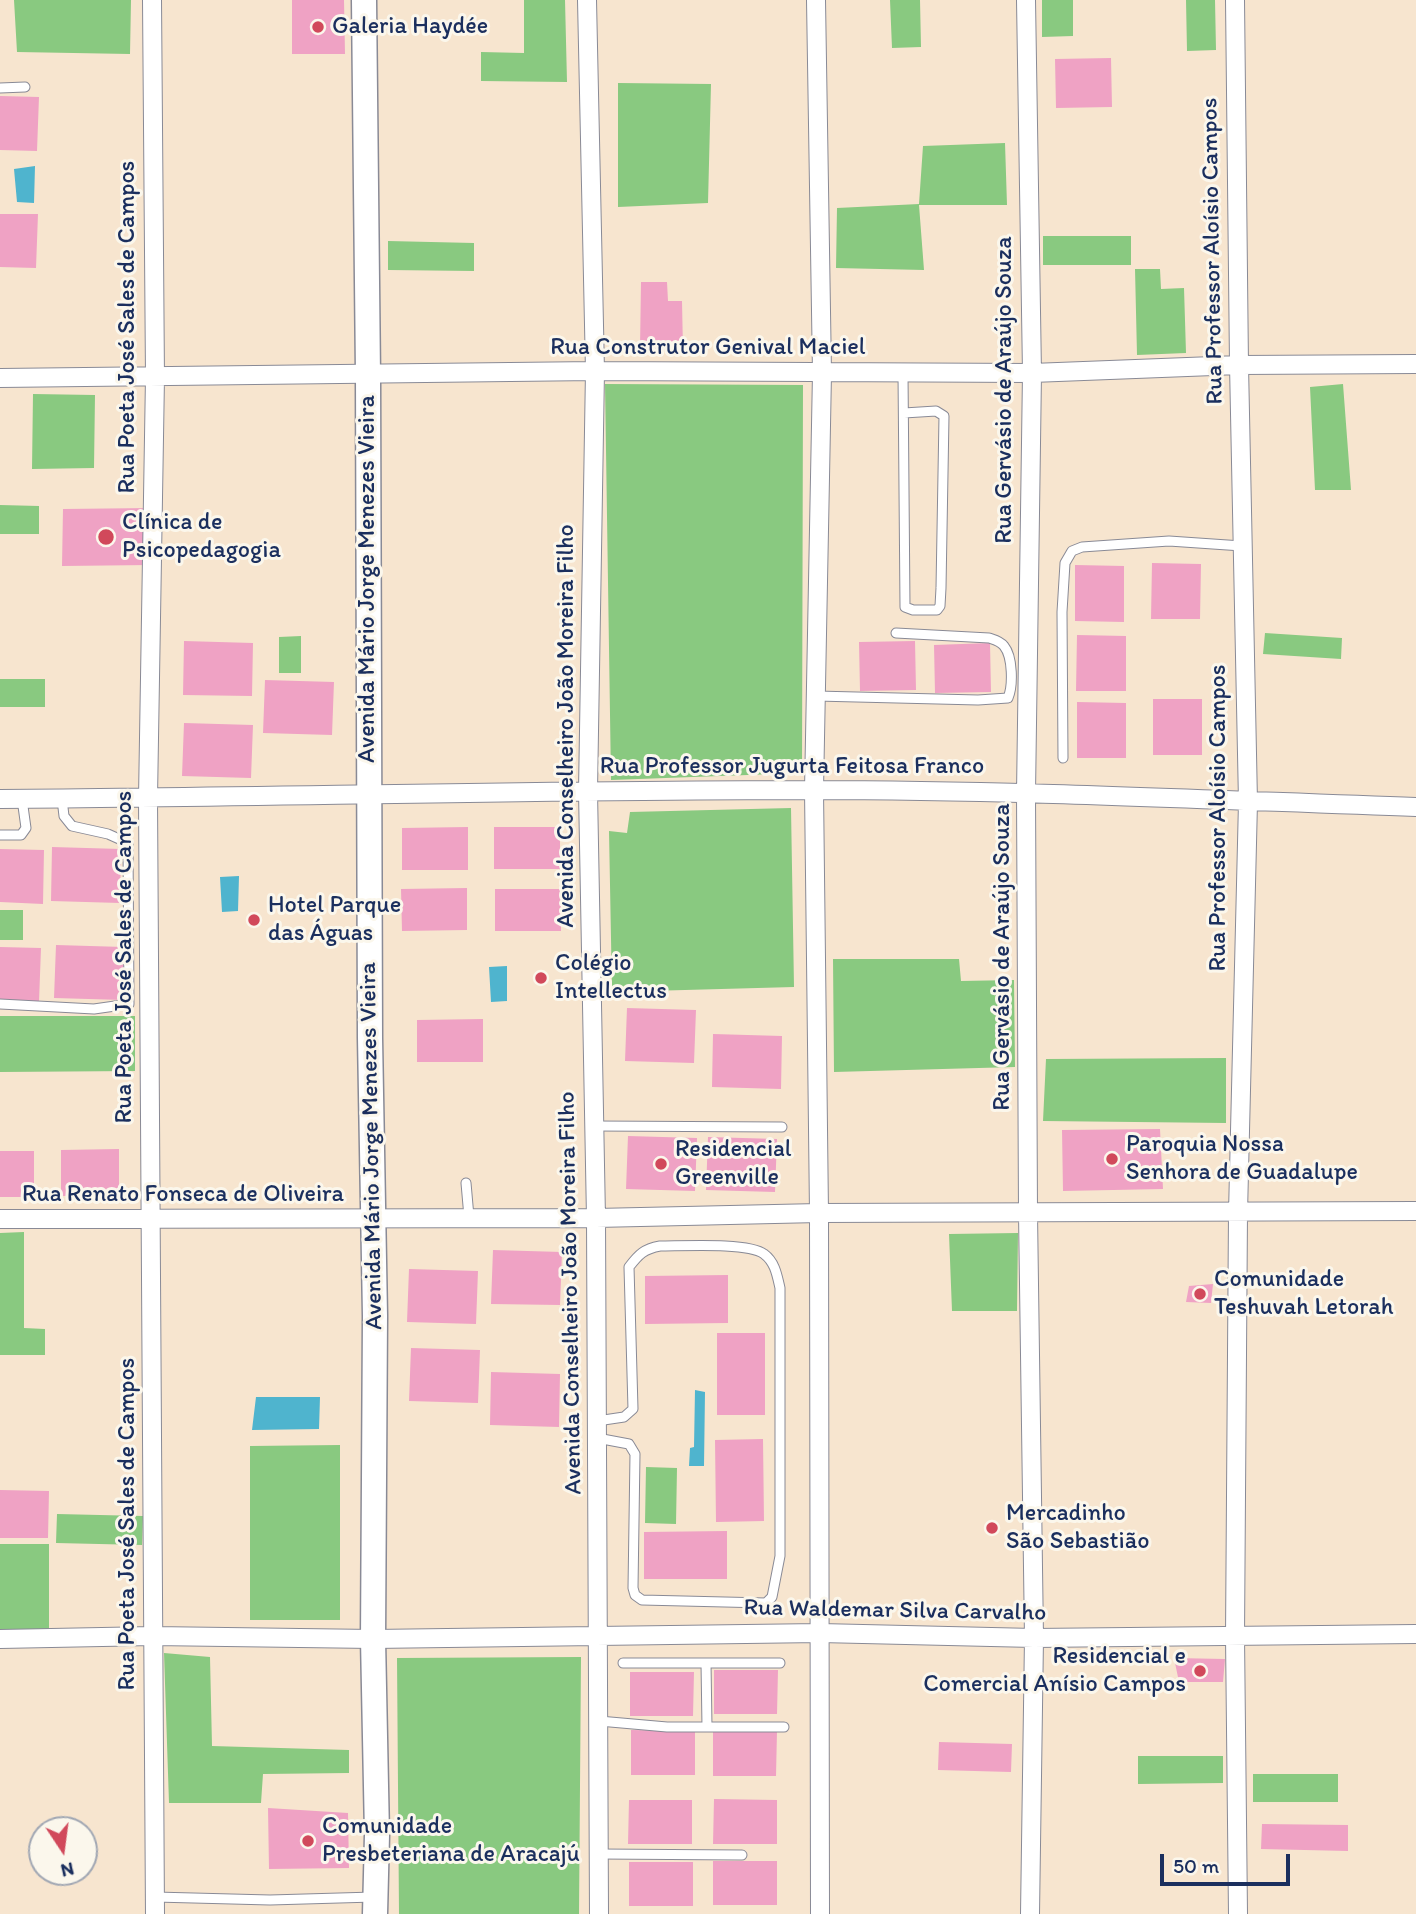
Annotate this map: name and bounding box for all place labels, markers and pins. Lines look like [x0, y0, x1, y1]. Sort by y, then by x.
place label: Galeria Haydée [332, 13, 488, 41]
marker: Galeria Haydée [310, 19, 326, 35]
place label: Clínica de Psicopedagogia [122, 509, 281, 565]
marker: Clínica de Psicopedagogia [96, 527, 116, 547]
place label: Hotel Parque das Águas [268, 892, 401, 948]
marker: Hotel Parque das Águas [246, 912, 262, 928]
place label: Colégio Intellectus [555, 950, 667, 1006]
marker: Colégio Intellectus [533, 970, 549, 986]
place label: Paroquia Nossa Senhora de Guadalupe [1126, 1131, 1358, 1187]
place label: Residencial Greenville [675, 1136, 792, 1192]
marker: Paroquia Nossa Senhora de Guadalupe [1104, 1151, 1120, 1167]
marker: Residencial Greenville [653, 1156, 669, 1172]
place label: Comunidade Teshuvah Letorah [1214, 1266, 1394, 1322]
marker: Comunidade Teshuvah Letorah [1192, 1286, 1208, 1302]
place label: Mercadinho São Sebastião [1006, 1500, 1149, 1556]
marker: Mercadinho São Sebastião [984, 1520, 1000, 1536]
place label: Residencial e Comercial Anísio Campos [923, 1643, 1186, 1699]
marker: Residencial e Comercial Anísio Campos [1192, 1663, 1208, 1679]
place label: Comunidade Presbeteriana de Aracajú [322, 1813, 580, 1869]
marker: Comunidade Presbeteriana de Aracajú [300, 1833, 316, 1849]

